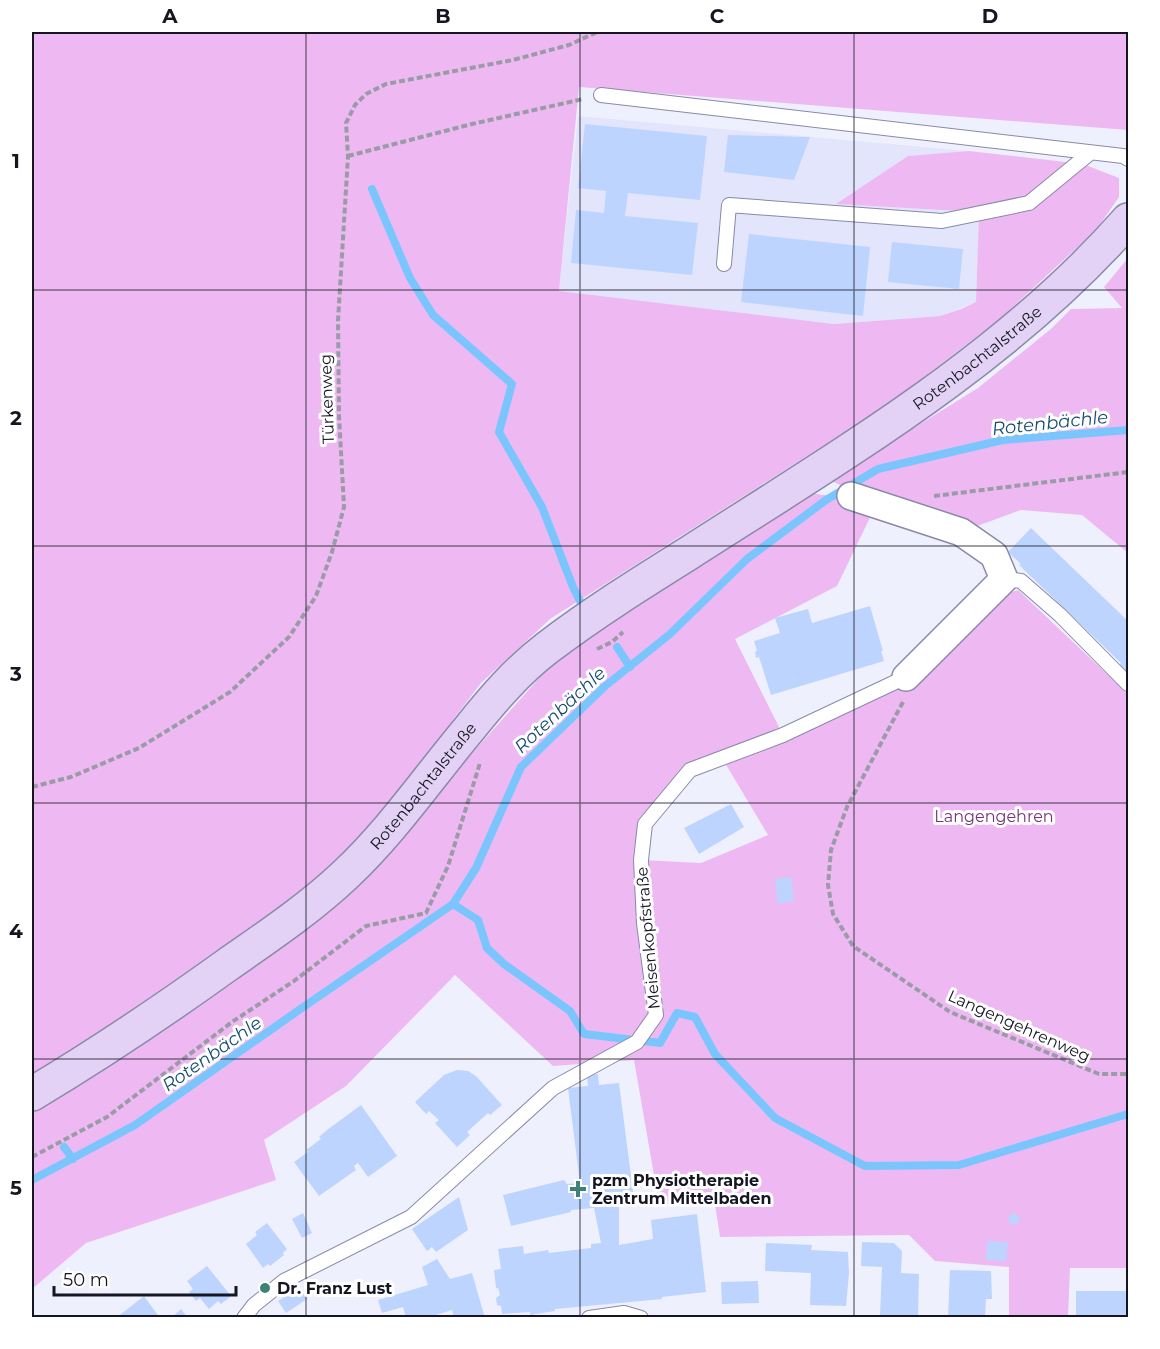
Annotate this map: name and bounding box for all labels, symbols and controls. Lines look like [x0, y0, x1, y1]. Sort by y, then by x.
text: A [161, 4, 178, 28]
text: B [435, 4, 451, 28]
text: C [710, 4, 725, 28]
text: D [982, 4, 998, 28]
text: 1 [12, 149, 20, 173]
street label: Rotenbachtalstraße [909, 301, 1045, 414]
street label: Türkenweg [316, 354, 338, 444]
text: 2 [10, 406, 22, 430]
water label: Rotenbächle [991, 406, 1109, 440]
text: 3 [9, 662, 22, 686]
water label: Rotenbächle [510, 662, 610, 758]
street label: Rotenbachtalstraße [366, 718, 480, 853]
park label: Langengehren [934, 807, 1054, 826]
street label: Meisenkopfstraße [632, 866, 664, 1010]
text: 4 [9, 919, 23, 943]
street label: Langengehrenweg [945, 986, 1093, 1066]
water label: Rotenbächle [158, 1011, 266, 1096]
place label: pzm Physiotherapie Zentrum Mittelbaden [592, 1171, 771, 1208]
text: 5 [10, 1176, 22, 1200]
marker: pzm Physiotherapie Zentrum Mittelbaden [569, 1180, 587, 1198]
scale bar [54, 1259, 236, 1297]
text: 50 m [63, 1269, 109, 1291]
place label: Dr. Franz Lust [277, 1279, 392, 1298]
marker: Dr. Franz Lust [258, 1281, 272, 1295]

